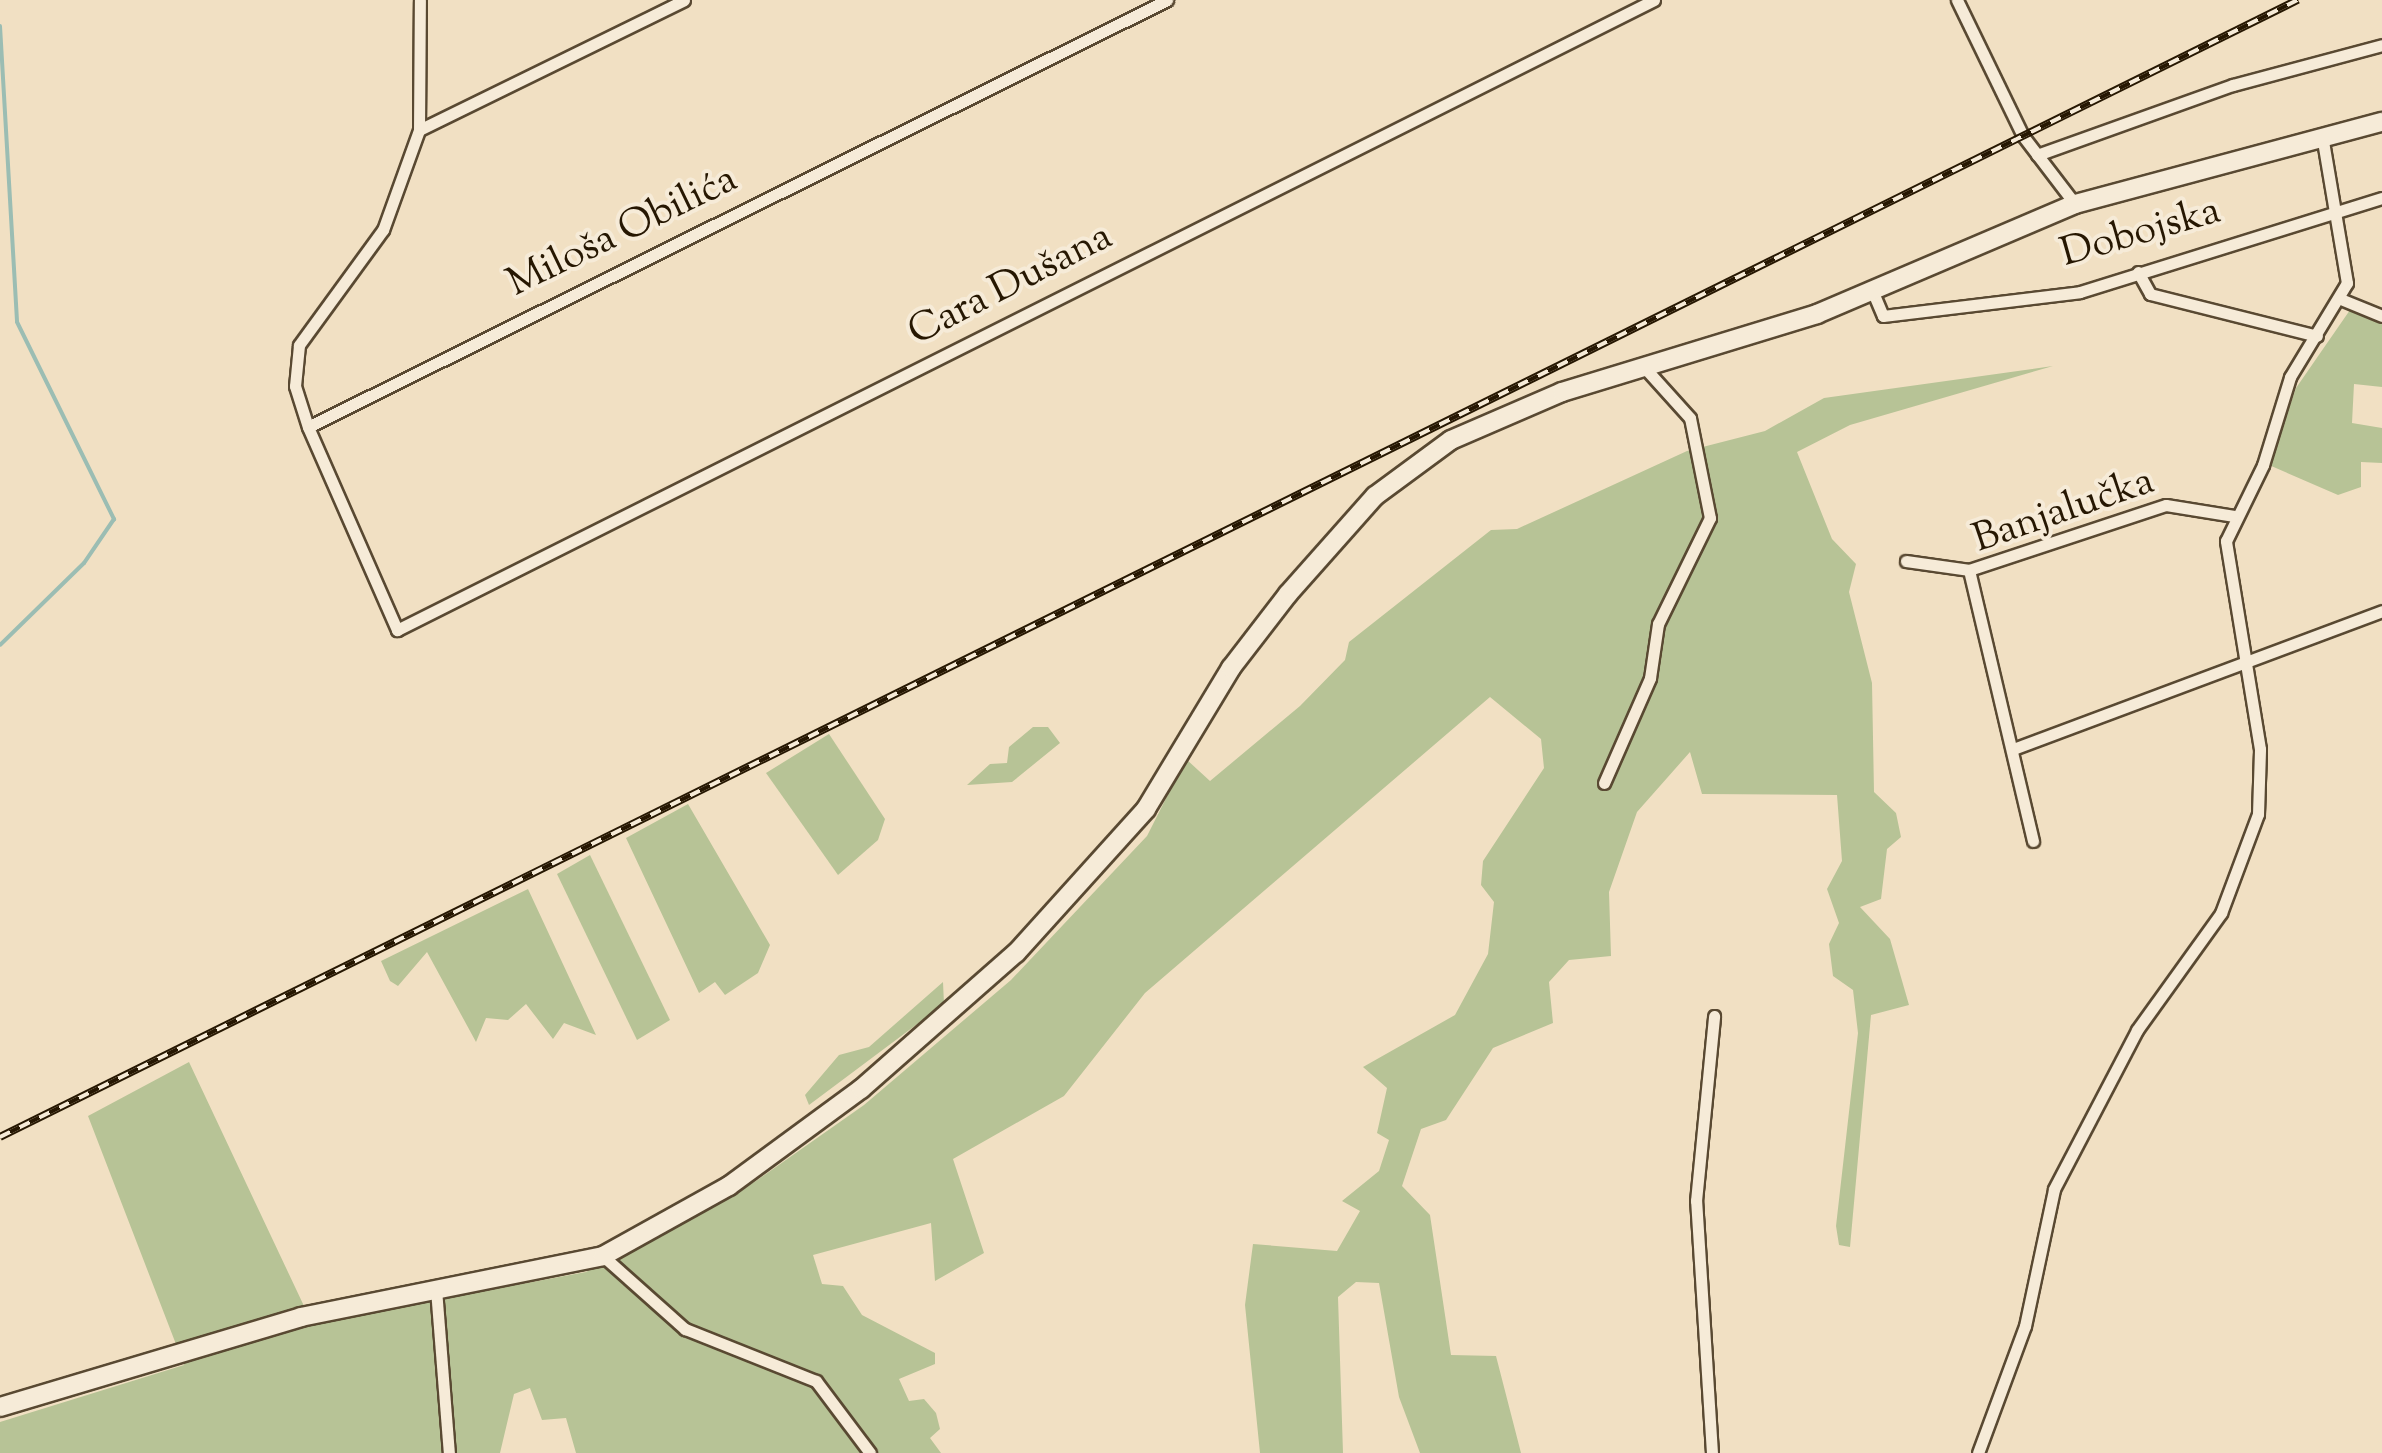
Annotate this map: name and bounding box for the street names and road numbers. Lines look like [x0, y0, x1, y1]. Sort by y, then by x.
street label: Miloša Obilića [500, 157, 746, 309]
street label: Dobojska [2056, 188, 2226, 280]
street label: Cara Dušana [901, 214, 1121, 358]
street label: Banjalučka [1967, 459, 2161, 565]

